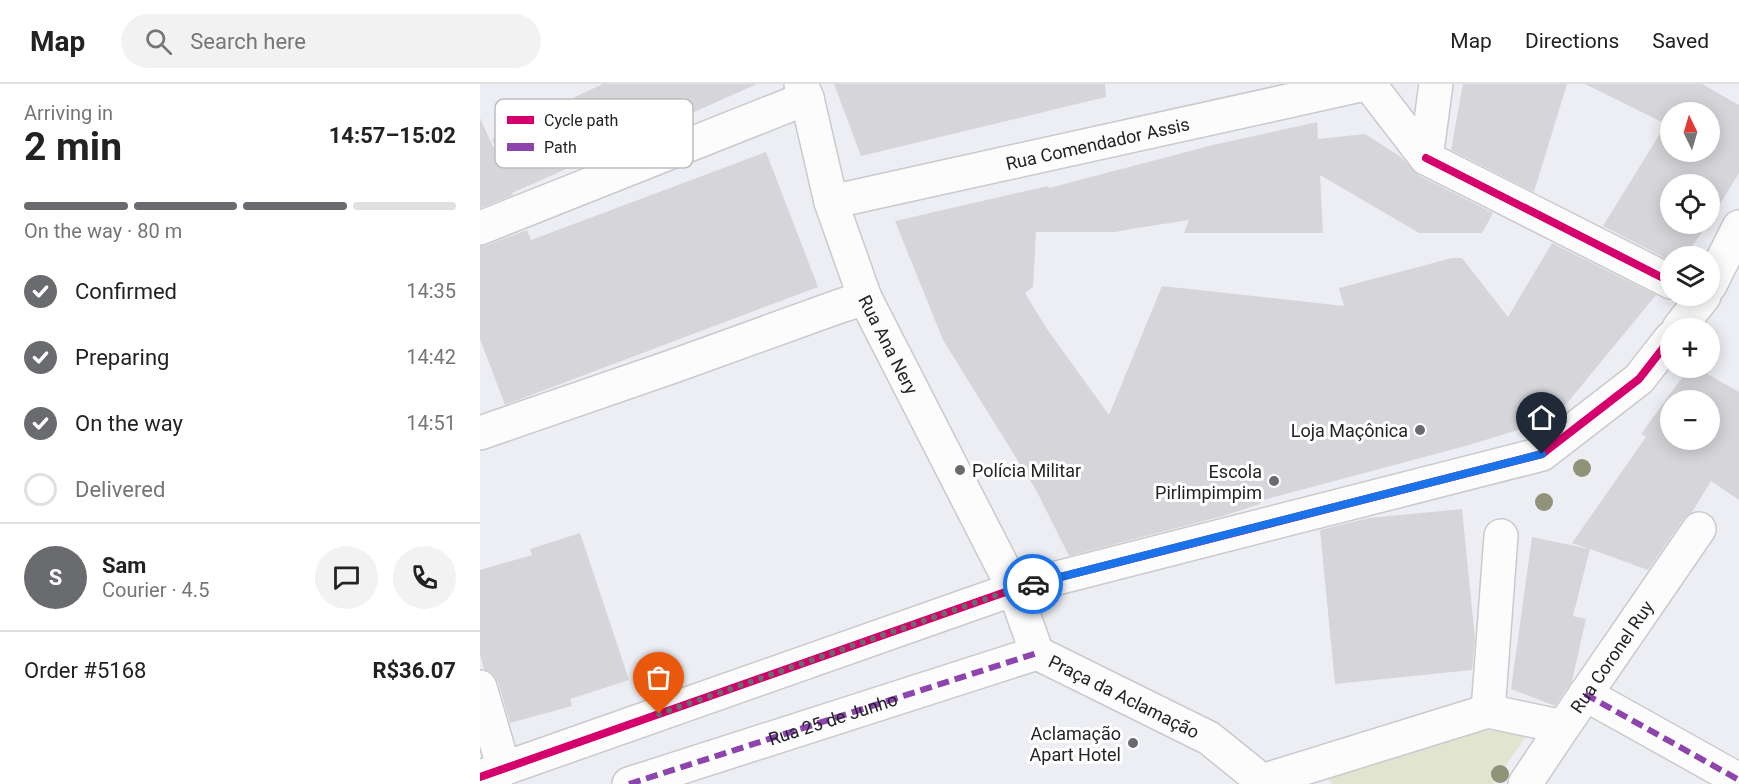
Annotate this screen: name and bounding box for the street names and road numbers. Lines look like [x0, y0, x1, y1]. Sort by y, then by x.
street label: Rua Comendador Assis [1004, 113, 1191, 174]
street label: Rua Ana Nery [855, 291, 923, 398]
street label: Rua Coronel Ruy [1566, 596, 1658, 717]
street label: Praça da Aclamação [1045, 650, 1203, 742]
street label: Rua 25 de Junho [766, 688, 900, 749]

